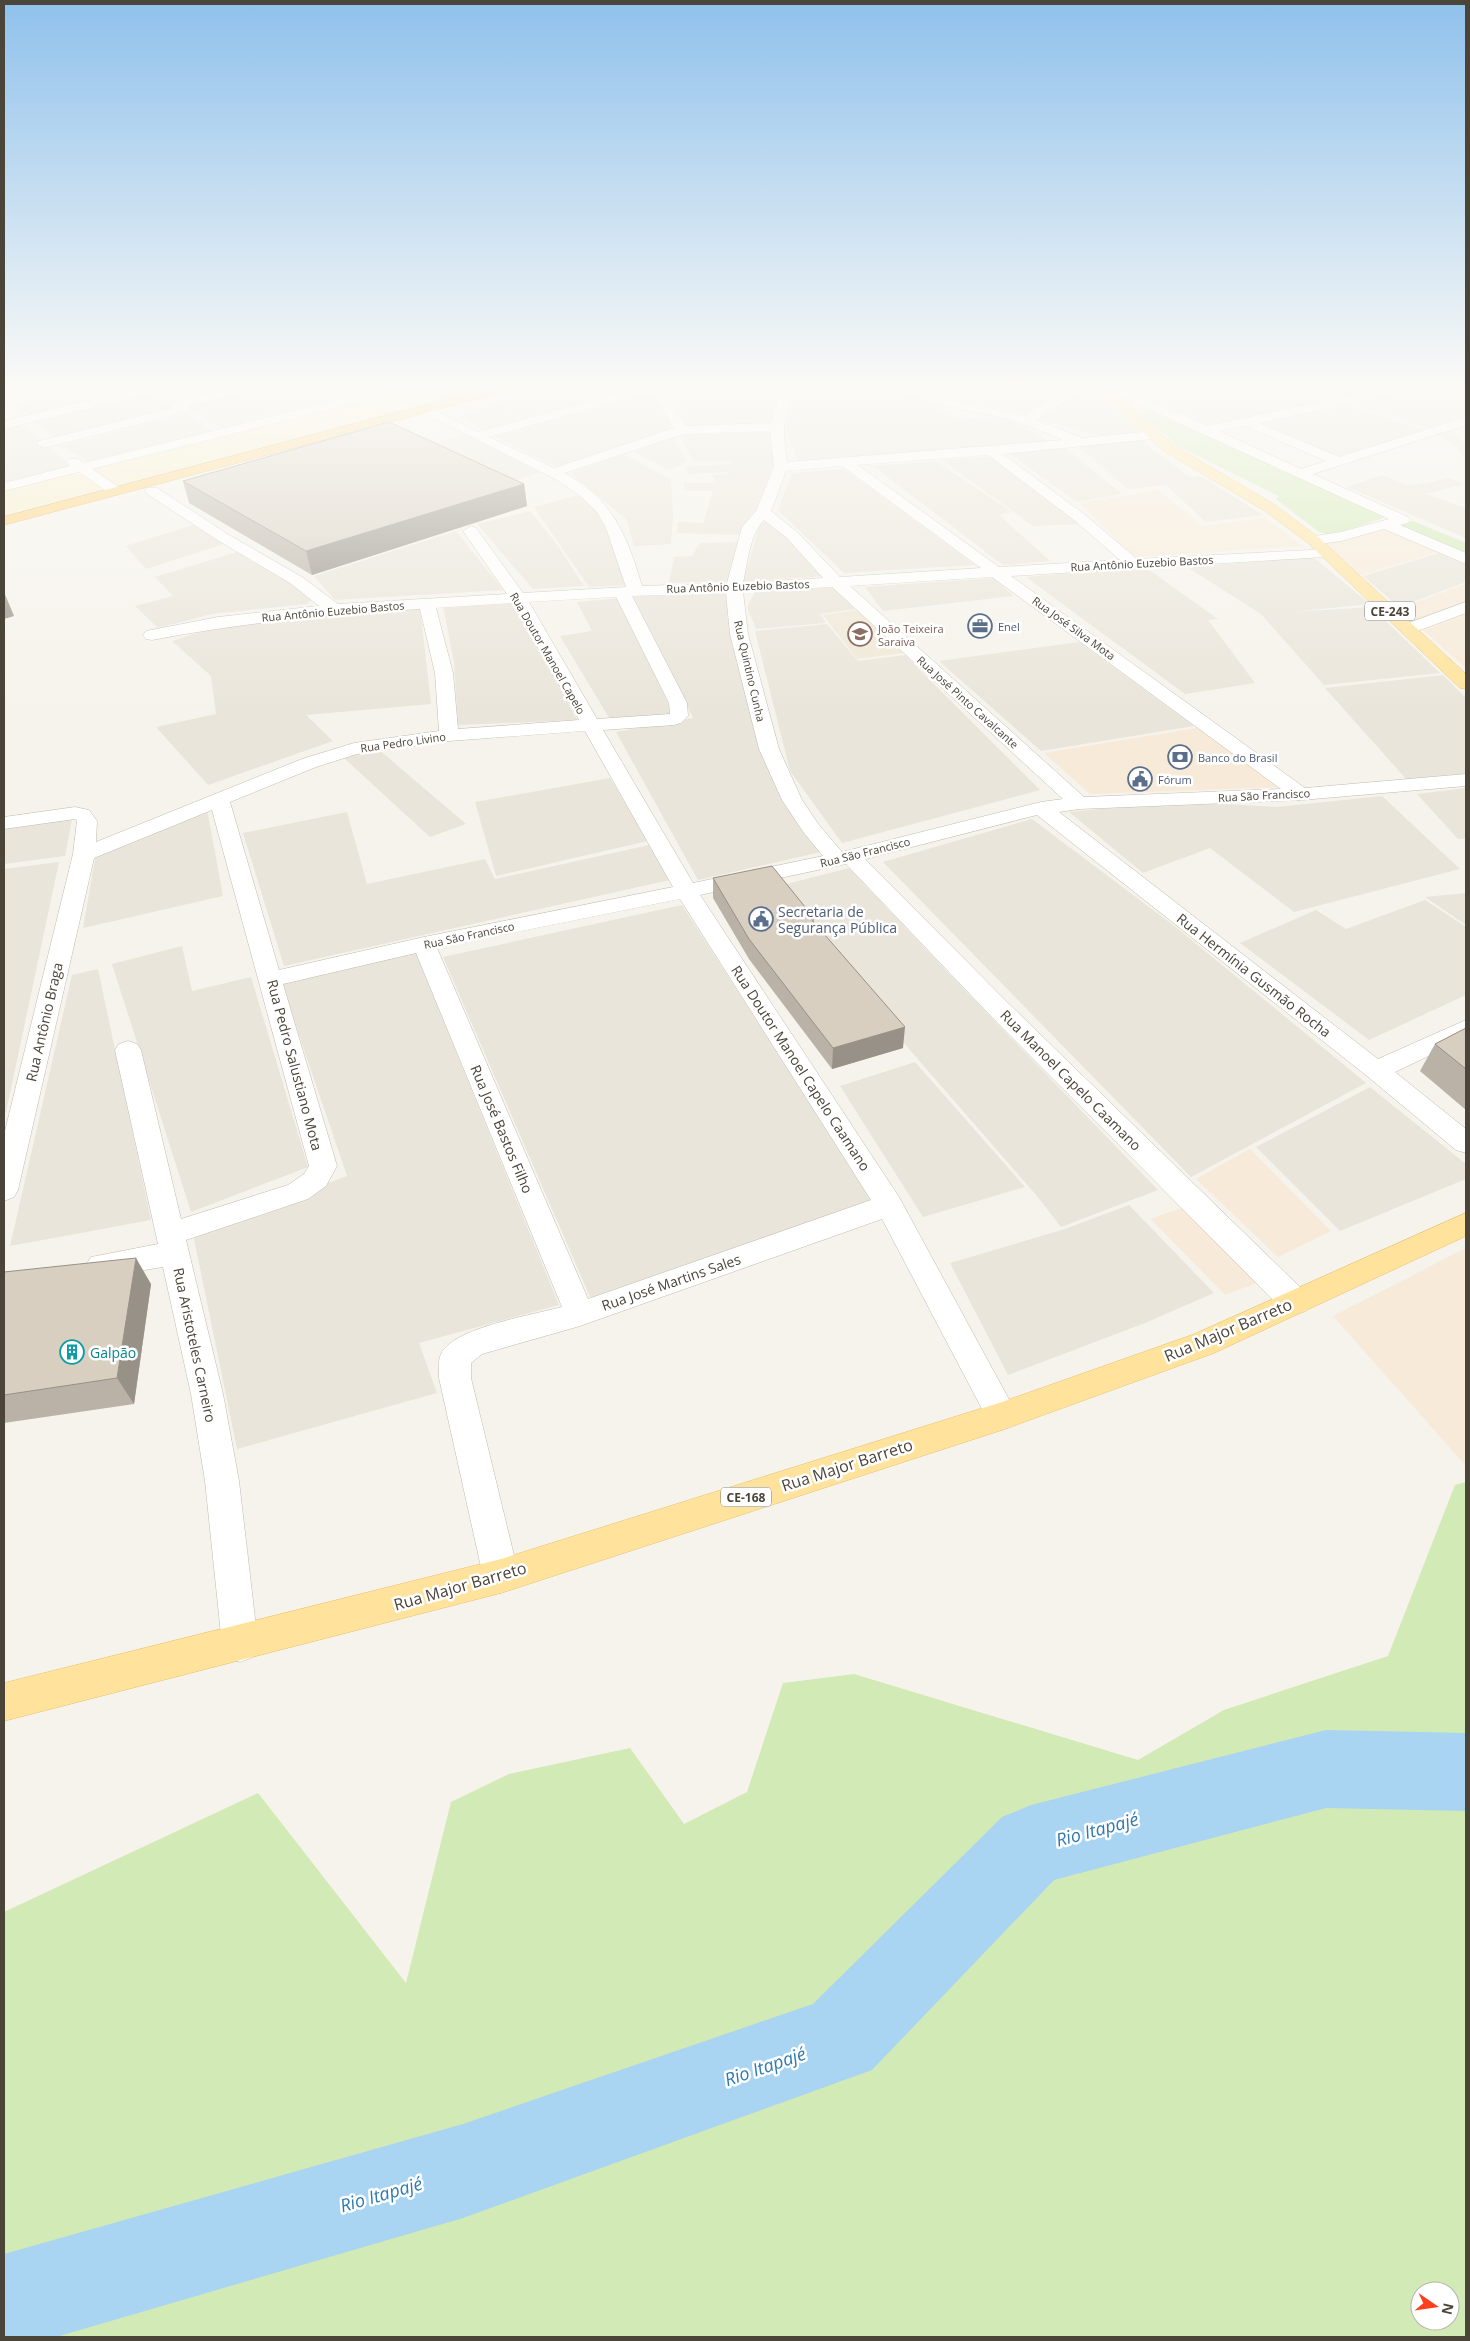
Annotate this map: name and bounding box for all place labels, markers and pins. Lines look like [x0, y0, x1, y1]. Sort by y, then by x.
office icon: Enel [967, 613, 993, 639]
place label: Enel [998, 619, 1020, 634]
school or university icon: João Teixeira Saraiva [847, 621, 873, 647]
place label: João Teixeira Saraiva [877, 621, 944, 649]
bank icon: Banco do Brasil [1167, 744, 1193, 770]
place label: Banco do Brasil [1198, 750, 1277, 765]
public building icon: Fórum [1127, 766, 1153, 792]
place label: Fórum [1158, 772, 1192, 787]
place label: Secretaria de Segurança Pública [778, 902, 897, 937]
public building icon: Secretaria de Segurança Pública [748, 906, 774, 932]
building icon: Galpão [59, 1339, 85, 1365]
place label: Galpão [90, 1343, 136, 1362]

